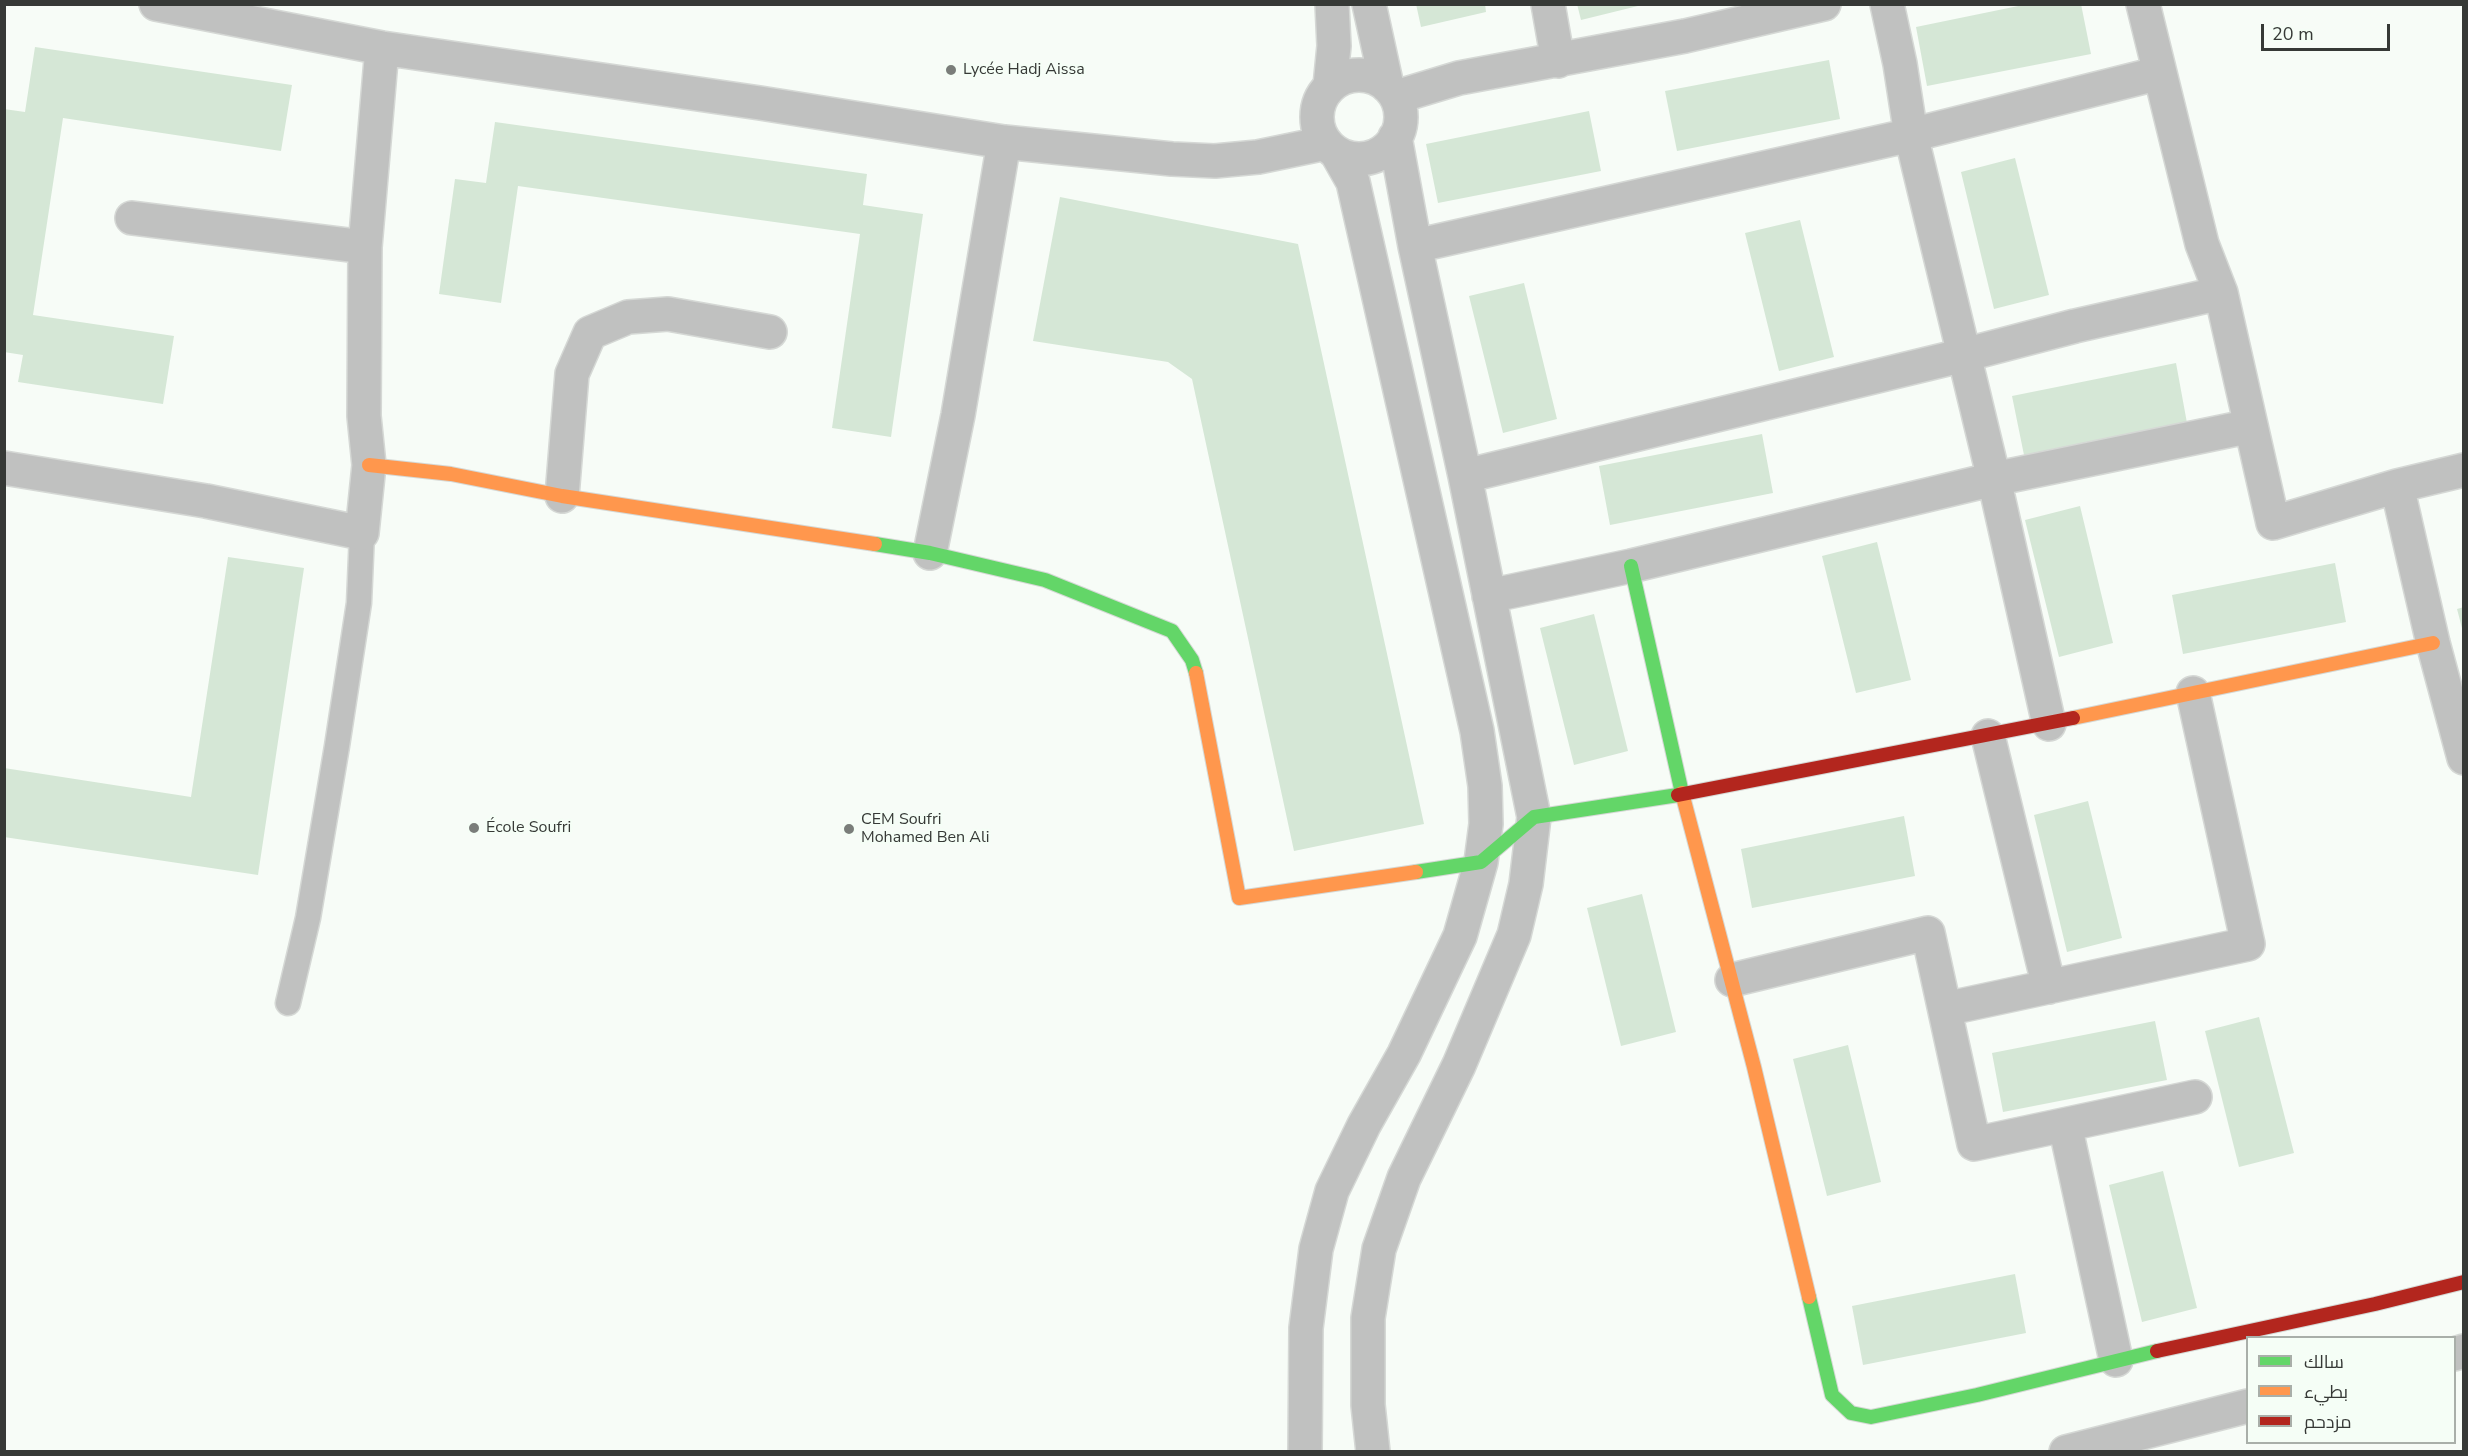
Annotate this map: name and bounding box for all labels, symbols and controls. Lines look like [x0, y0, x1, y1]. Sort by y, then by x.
scale bar [2264, 12, 2393, 50]
text: 20 m [2272, 22, 2314, 46]
place label: Lycée Hadj Aissa [963, 60, 1085, 80]
marker: Lycée Hadj Aissa [944, 63, 958, 77]
place label: CEM Soufri Mohamed Ben Ali [861, 810, 989, 848]
place label: École Soufri [486, 818, 571, 838]
marker: École Soufri [467, 821, 481, 835]
marker: CEM Soufri Mohamed Ben Ali [842, 822, 856, 836]
legend [2246, 1336, 2456, 1444]
text: سالك [2304, 1350, 2344, 1374]
text: بطيء [2304, 1380, 2348, 1404]
text: مزدحم [2304, 1410, 2352, 1434]

